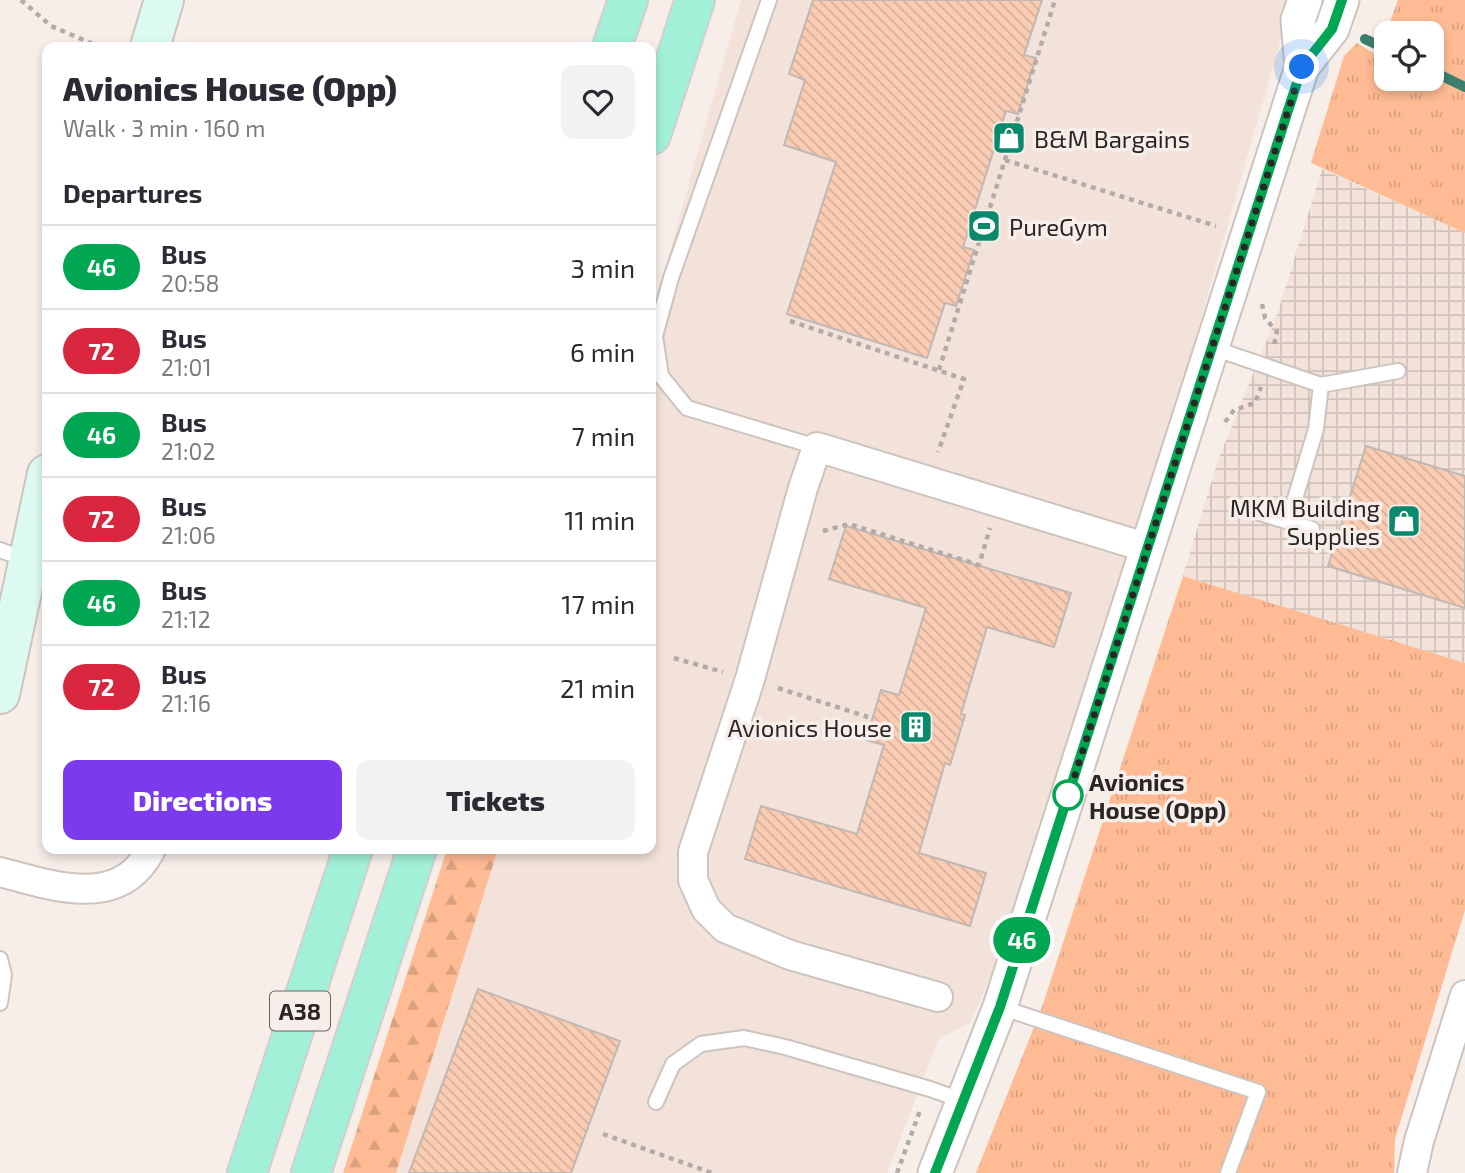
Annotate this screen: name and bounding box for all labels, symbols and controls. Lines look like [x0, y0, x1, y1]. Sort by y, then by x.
map controls [1374, 21, 1444, 91]
button: locate [1374, 21, 1444, 91]
your location [1284, 49, 1319, 84]
button: heart [561, 65, 635, 139]
text: Avionics House (Opp) [63, 68, 397, 108]
text: Walk · 3 min · 160 m [63, 114, 265, 142]
shop icon: B&M Bargains [990, 119, 1028, 157]
place label: B&M Bargains [1034, 124, 1190, 153]
text: Departures [63, 177, 202, 208]
sports icon: PureGym [965, 207, 1003, 245]
place label: PureGym [1009, 212, 1108, 241]
text: Bus [161, 238, 207, 269]
text: 46 [87, 252, 116, 281]
text: 3 min [570, 252, 635, 283]
text: 20:58 [161, 269, 220, 297]
text: Bus [161, 322, 207, 353]
text: 72 [88, 336, 115, 365]
text: 6 min [570, 336, 635, 367]
text: 21:01 [161, 353, 212, 381]
text: Bus [161, 406, 207, 437]
text: 46 [87, 420, 116, 449]
text: 7 min [572, 420, 635, 451]
text: 21:02 [161, 437, 215, 465]
text: Bus [161, 490, 207, 521]
place label: MKM Building Supplies [1230, 493, 1380, 550]
shop icon: MKM Building Supplies [1385, 502, 1423, 540]
text: 72 [88, 504, 115, 533]
text: 11 min [564, 504, 635, 535]
text: 21:06 [161, 521, 216, 549]
text: Bus [161, 574, 207, 605]
text: 46 [87, 588, 116, 617]
text: 17 min [561, 588, 635, 619]
text: 21:12 [161, 605, 211, 633]
text: Bus [161, 658, 207, 689]
text: 72 [88, 672, 115, 701]
text: 21 min [560, 672, 635, 703]
text: 21:16 [161, 689, 211, 717]
building icon: Avionics House [897, 708, 935, 746]
place label: Avionics House [728, 713, 892, 742]
button: Directions [63, 760, 342, 840]
button: Tickets [356, 760, 635, 840]
place label: Avionics House (Opp) [1089, 767, 1226, 824]
marker: Avionics House (Opp) [1053, 780, 1083, 810]
line badge: 46 [990, 917, 1054, 963]
text: 46 [1007, 925, 1037, 954]
road number: A38 [270, 992, 330, 1030]

